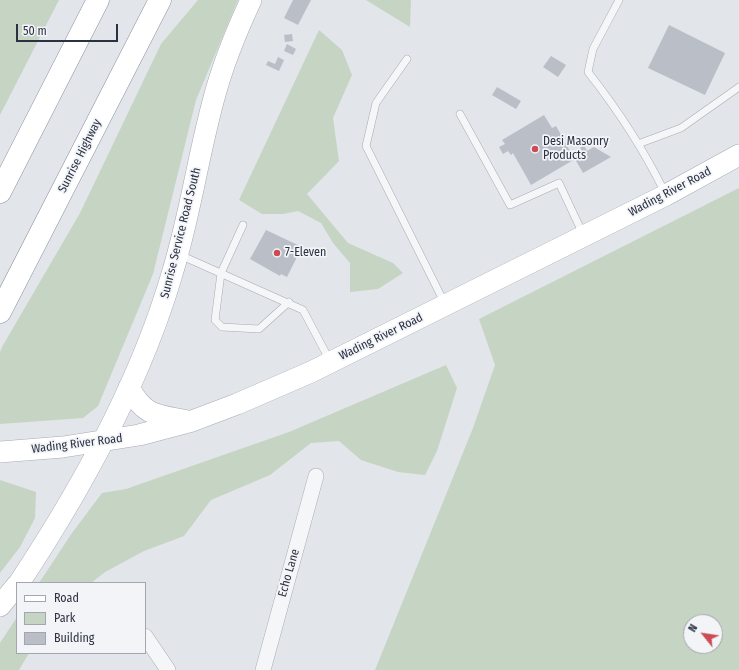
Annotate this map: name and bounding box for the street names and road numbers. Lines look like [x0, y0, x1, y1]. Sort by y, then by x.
street label: Sunrise Highway [55, 117, 105, 195]
street label: Wading River Road [626, 164, 714, 220]
street label: Sunrise Service Road South [158, 166, 204, 300]
street label: Wading River Road [337, 310, 425, 364]
street label: Wading River Road [31, 431, 123, 457]
street label: Echo Lane [275, 547, 303, 599]

